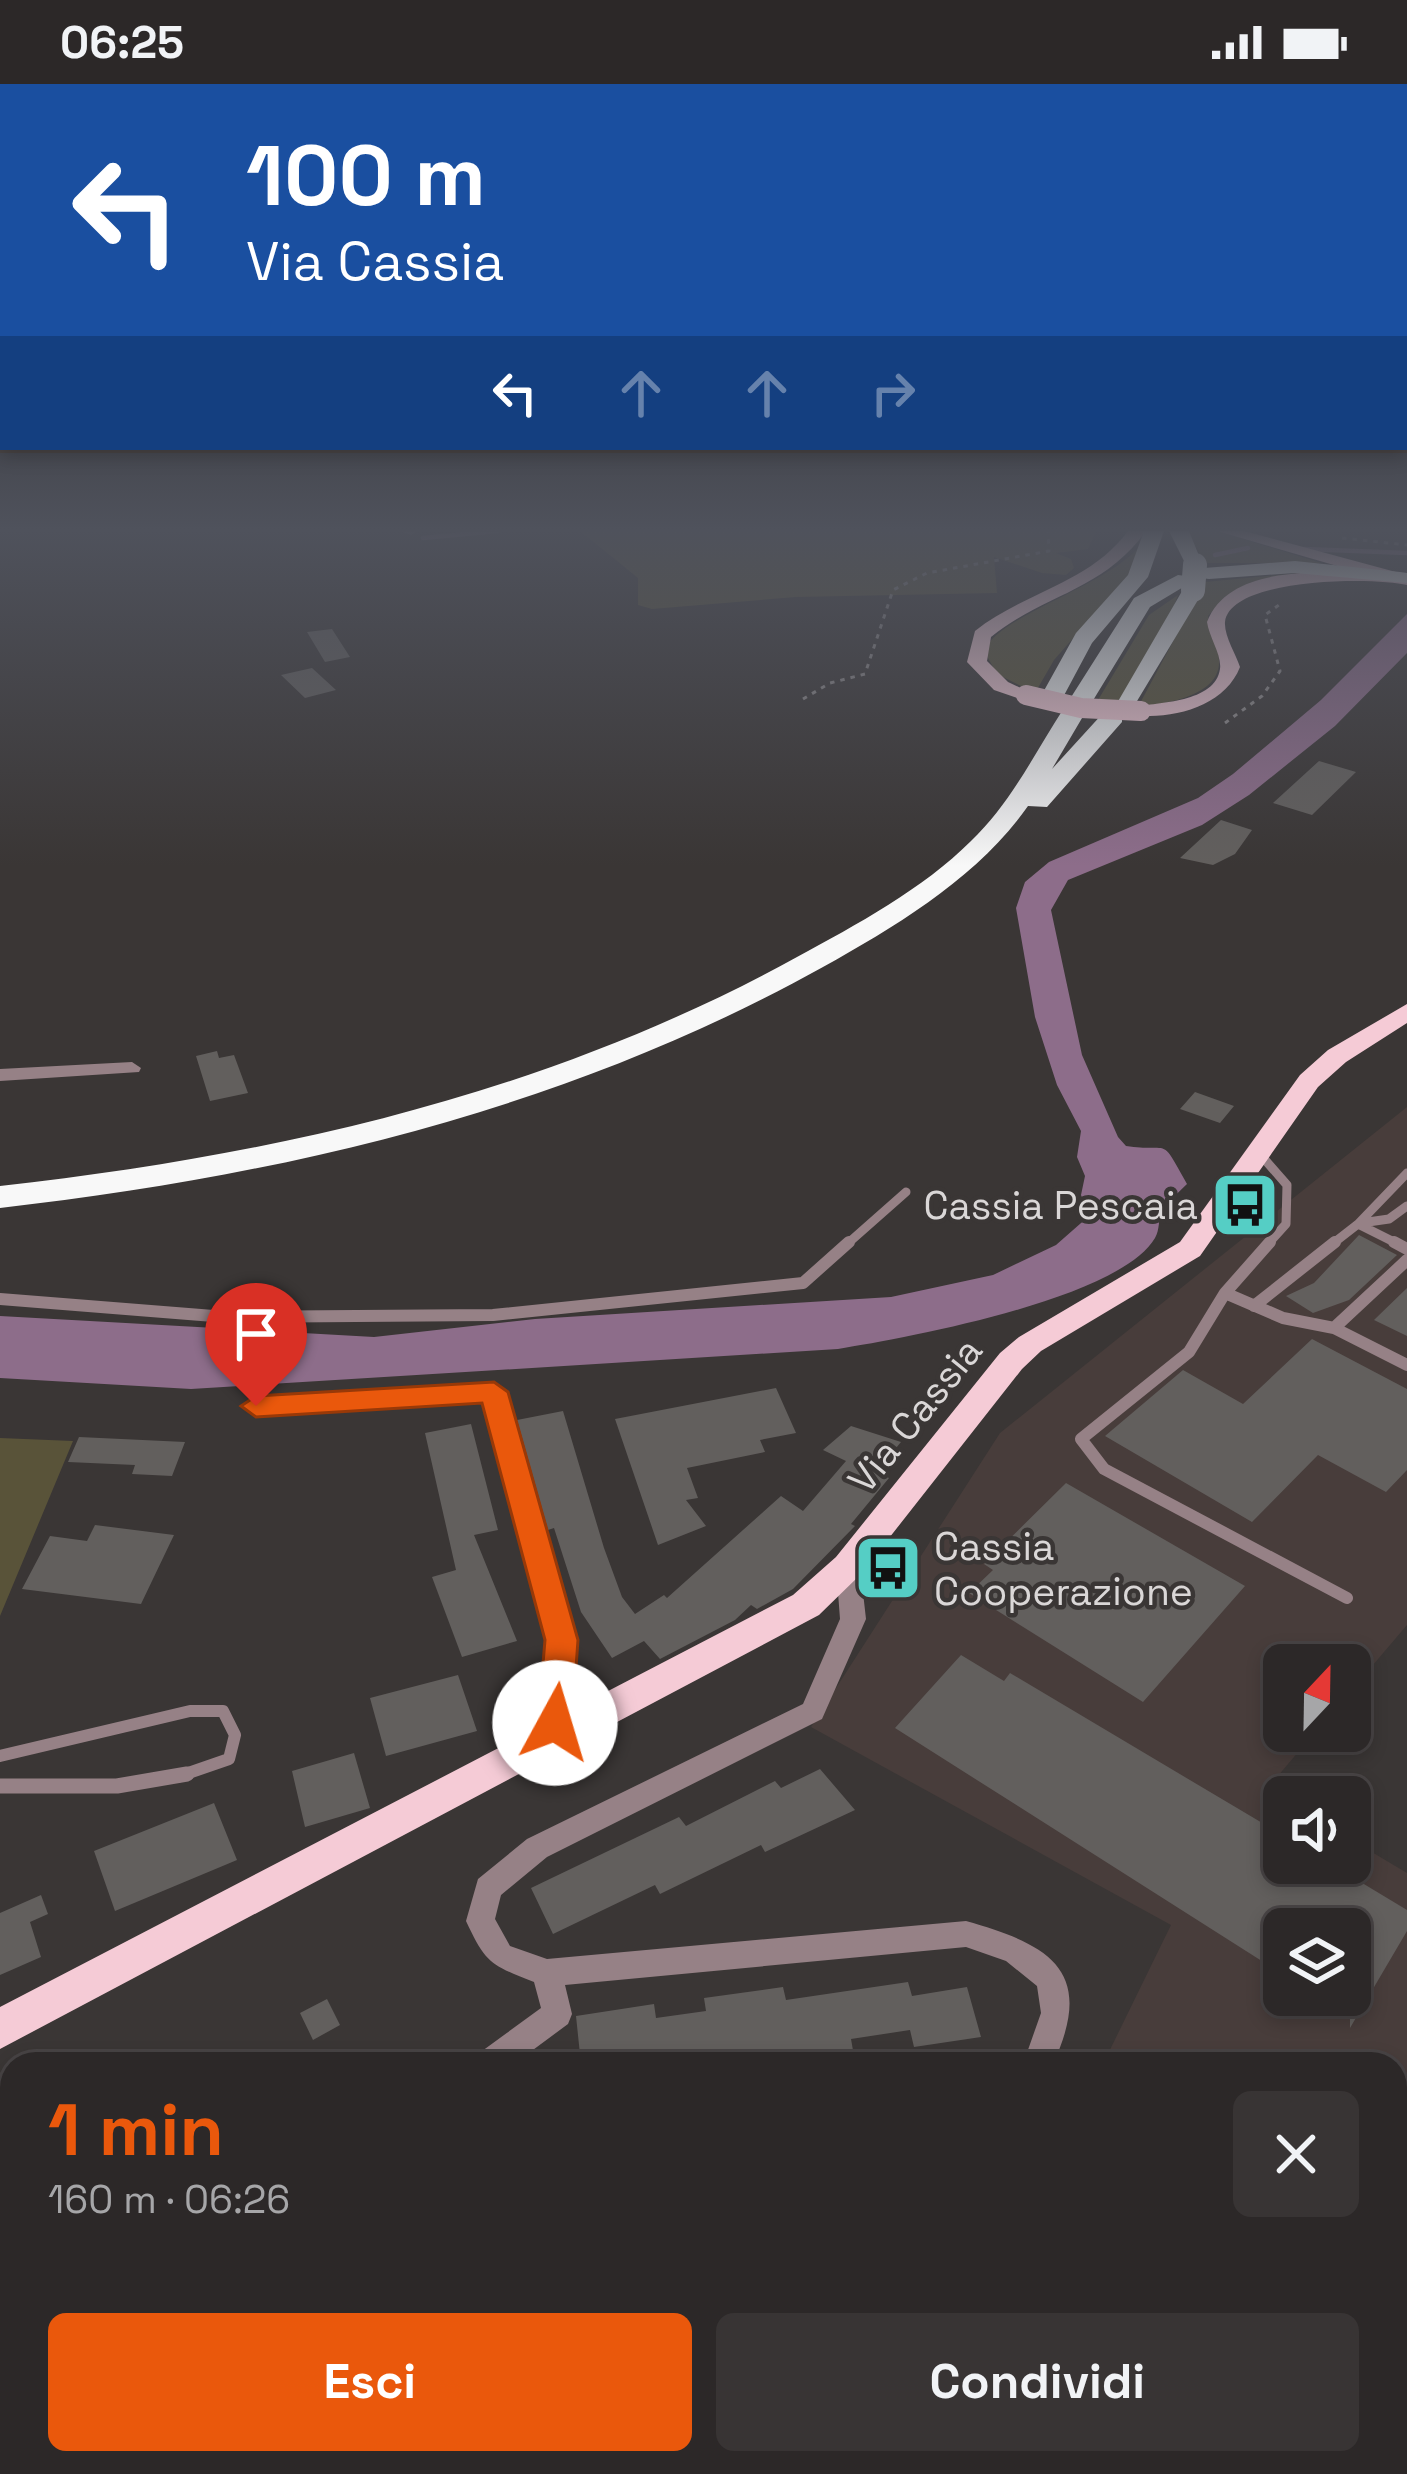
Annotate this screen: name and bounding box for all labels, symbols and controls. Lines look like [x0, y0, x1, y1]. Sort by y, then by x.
text: 06:25 [60, 14, 184, 71]
text: 100 m [246, 122, 486, 230]
icon: left [48, 132, 204, 288]
text: Via Cassia [246, 227, 504, 296]
icon: left [482, 360, 548, 426]
icon: ahead [608, 360, 674, 426]
icon: ahead [734, 360, 800, 426]
icon: right [860, 360, 926, 426]
bus stop icon: Cassia Pescaia [1210, 1170, 1280, 1240]
place label: Cassia Pescaia [923, 1181, 1198, 1230]
pin [205, 1283, 307, 1406]
icon: arrive [223, 1301, 289, 1367]
street label: Via Cassia [837, 1327, 993, 1503]
place label: Cassia Cooperazione [934, 1522, 1193, 1616]
bus stop icon: Cassia Cooperazione [853, 1533, 923, 1603]
north arrow [1263, 1644, 1371, 1752]
map controls [1263, 1644, 1371, 2016]
position arrow [492, 1660, 618, 1786]
button: sound [1263, 1776, 1371, 1884]
button: layers [1263, 1908, 1371, 2016]
text: 1 min [48, 2084, 224, 2176]
button: close [1233, 2091, 1359, 2217]
text: 160 m · 06:26 [48, 2175, 290, 2224]
button: Esci [48, 2313, 692, 2451]
button: Condividi [716, 2313, 1359, 2451]

